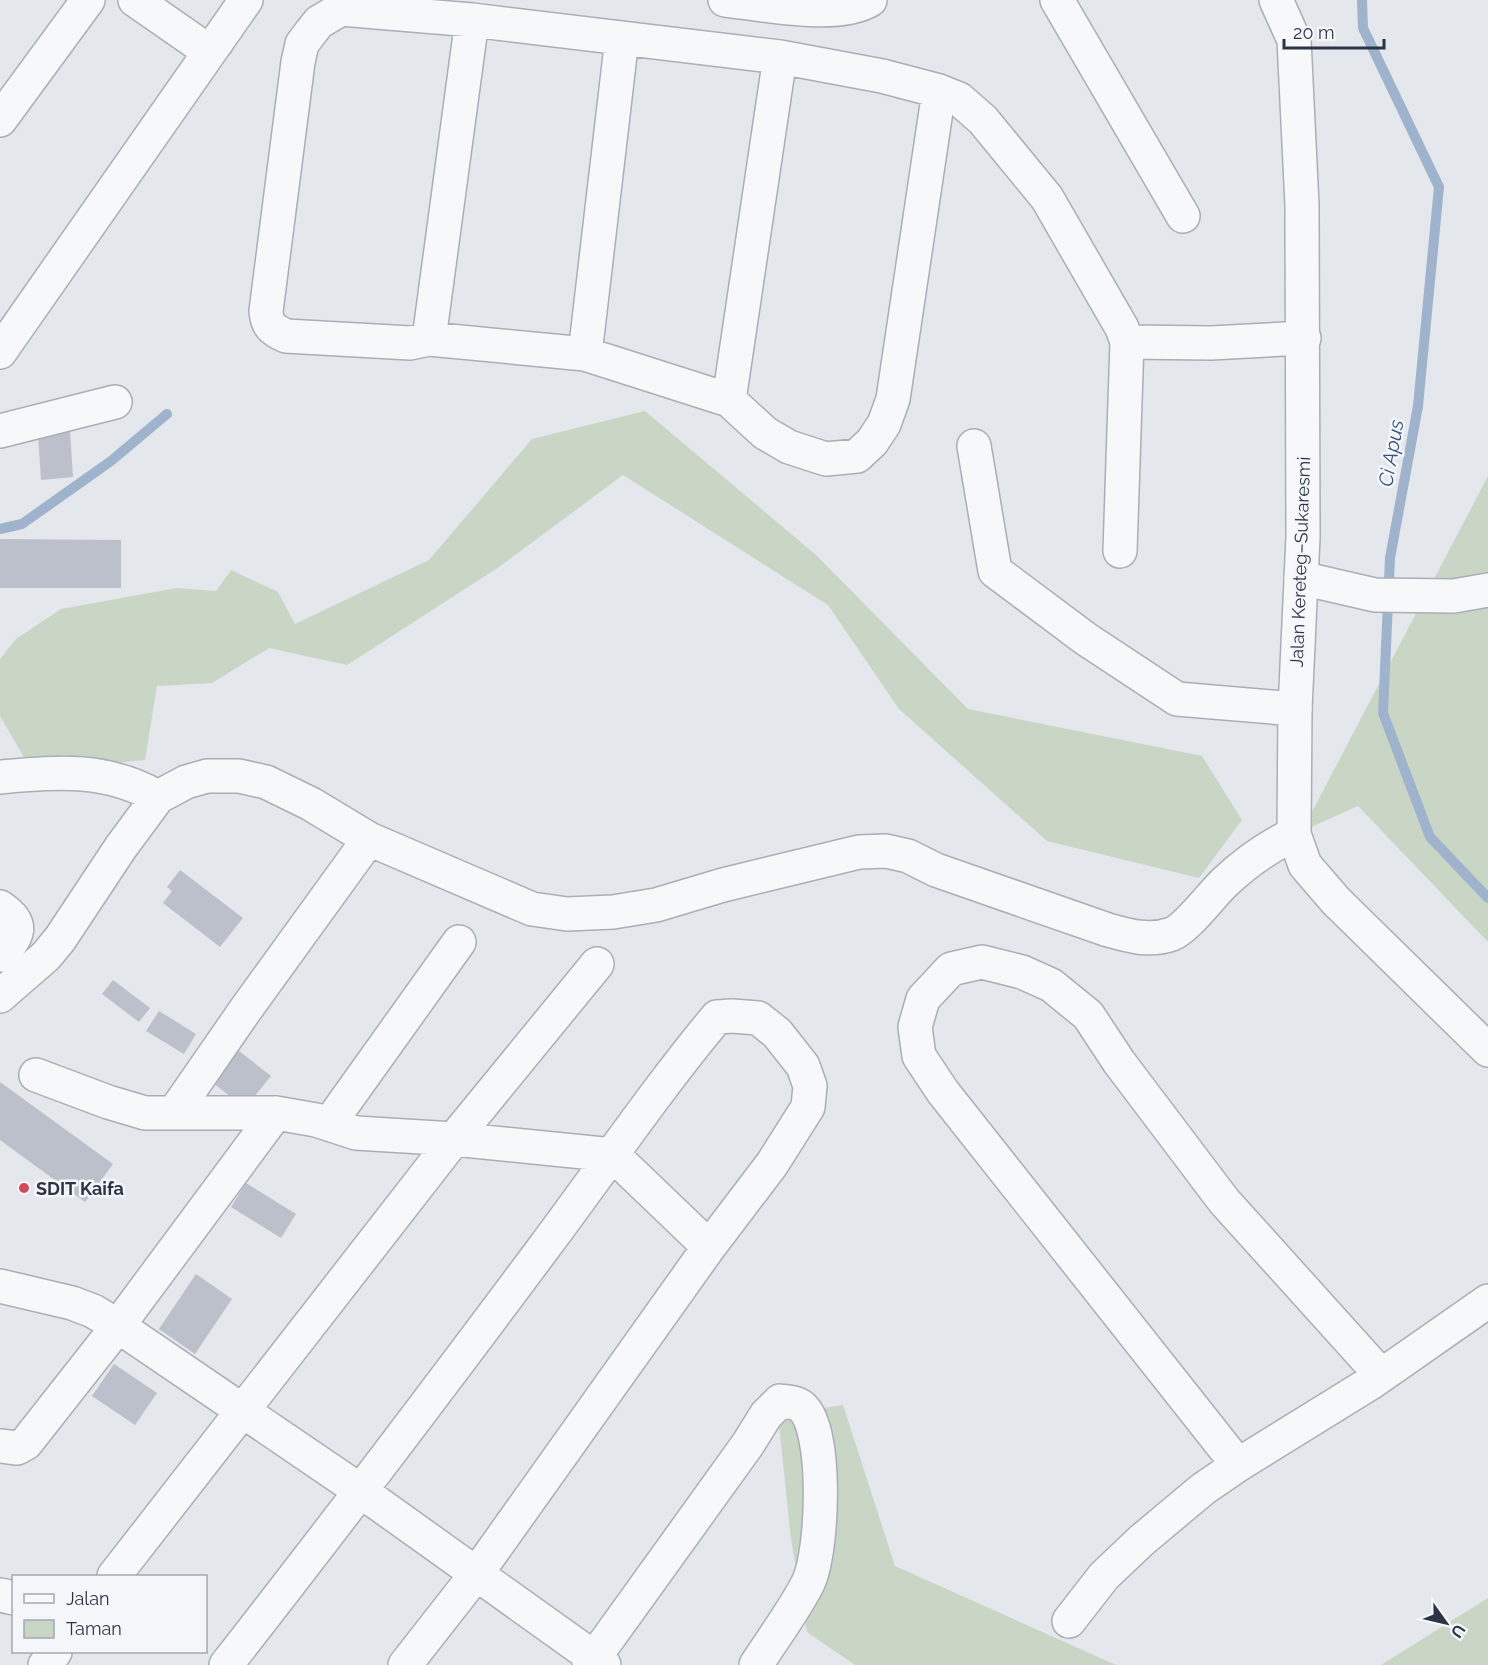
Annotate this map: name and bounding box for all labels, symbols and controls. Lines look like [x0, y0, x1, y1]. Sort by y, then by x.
scale bar [1284, 12, 1384, 50]
text: 20 m [1293, 22, 1335, 43]
water label: Ci Apus [1373, 417, 1409, 488]
street label: Jalan Kereteg–Sukaresmi [1286, 456, 1314, 668]
place label: SDIT Kaifa [36, 1178, 124, 1199]
marker: SDIT Kaifa [17, 1181, 31, 1195]
legend [12, 1575, 207, 1653]
text: Jalan [66, 1588, 110, 1609]
north arrow [1416, 1593, 1476, 1653]
text: Taman [66, 1618, 122, 1639]
text: U [1447, 1621, 1469, 1641]

